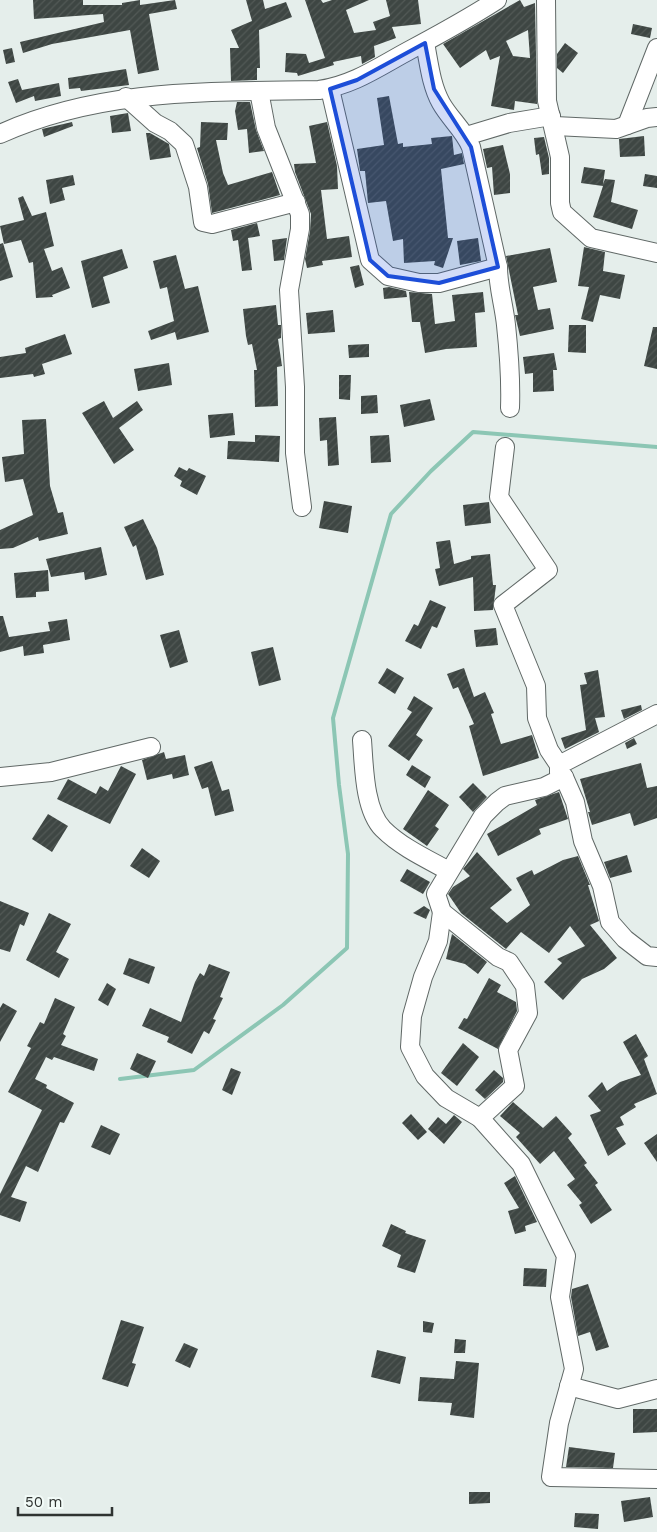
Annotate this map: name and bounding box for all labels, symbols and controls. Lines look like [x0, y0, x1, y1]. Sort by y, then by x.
scale bar [18, 1484, 111, 1516]
text: 50 m [25, 1493, 62, 1511]

